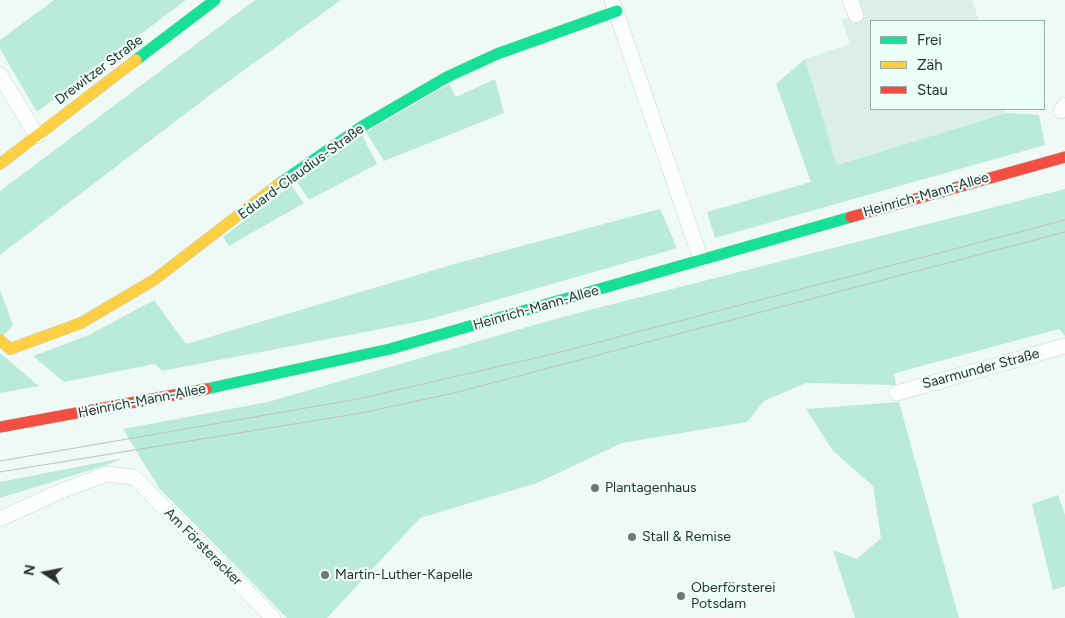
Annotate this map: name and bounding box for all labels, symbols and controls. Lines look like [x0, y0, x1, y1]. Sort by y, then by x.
legend [870, 20, 1045, 110]
text: Frei [917, 31, 942, 49]
street label: Drewitzer Straße [52, 32, 146, 108]
text: Zäh [917, 56, 943, 74]
text: Stau [917, 81, 948, 99]
street label: Eduard-Claudius-Straße [235, 121, 367, 223]
street label: Heinrich-Mann-Allee [861, 169, 991, 221]
street label: Heinrich-Mann-Allee [471, 282, 601, 334]
street label: Saarmunder Straße [921, 345, 1041, 393]
street label: Heinrich-Mann-Allee [77, 380, 207, 422]
place label: Plantagenhaus [605, 480, 696, 496]
marker: Plantagenhaus [589, 482, 601, 494]
street label: Am Försteracker [161, 505, 245, 589]
place label: Stall & Remise [642, 529, 731, 545]
marker: Stall & Remise [626, 531, 638, 543]
north arrow [20, 548, 70, 598]
text: N [20, 563, 39, 577]
place label: Martin-Luther-Kapelle [335, 567, 473, 583]
marker: Martin-Luther-Kapelle [319, 569, 331, 581]
place label: Oberförsterei Potsdam [691, 580, 775, 612]
marker: Oberförsterei Potsdam [675, 590, 687, 602]

